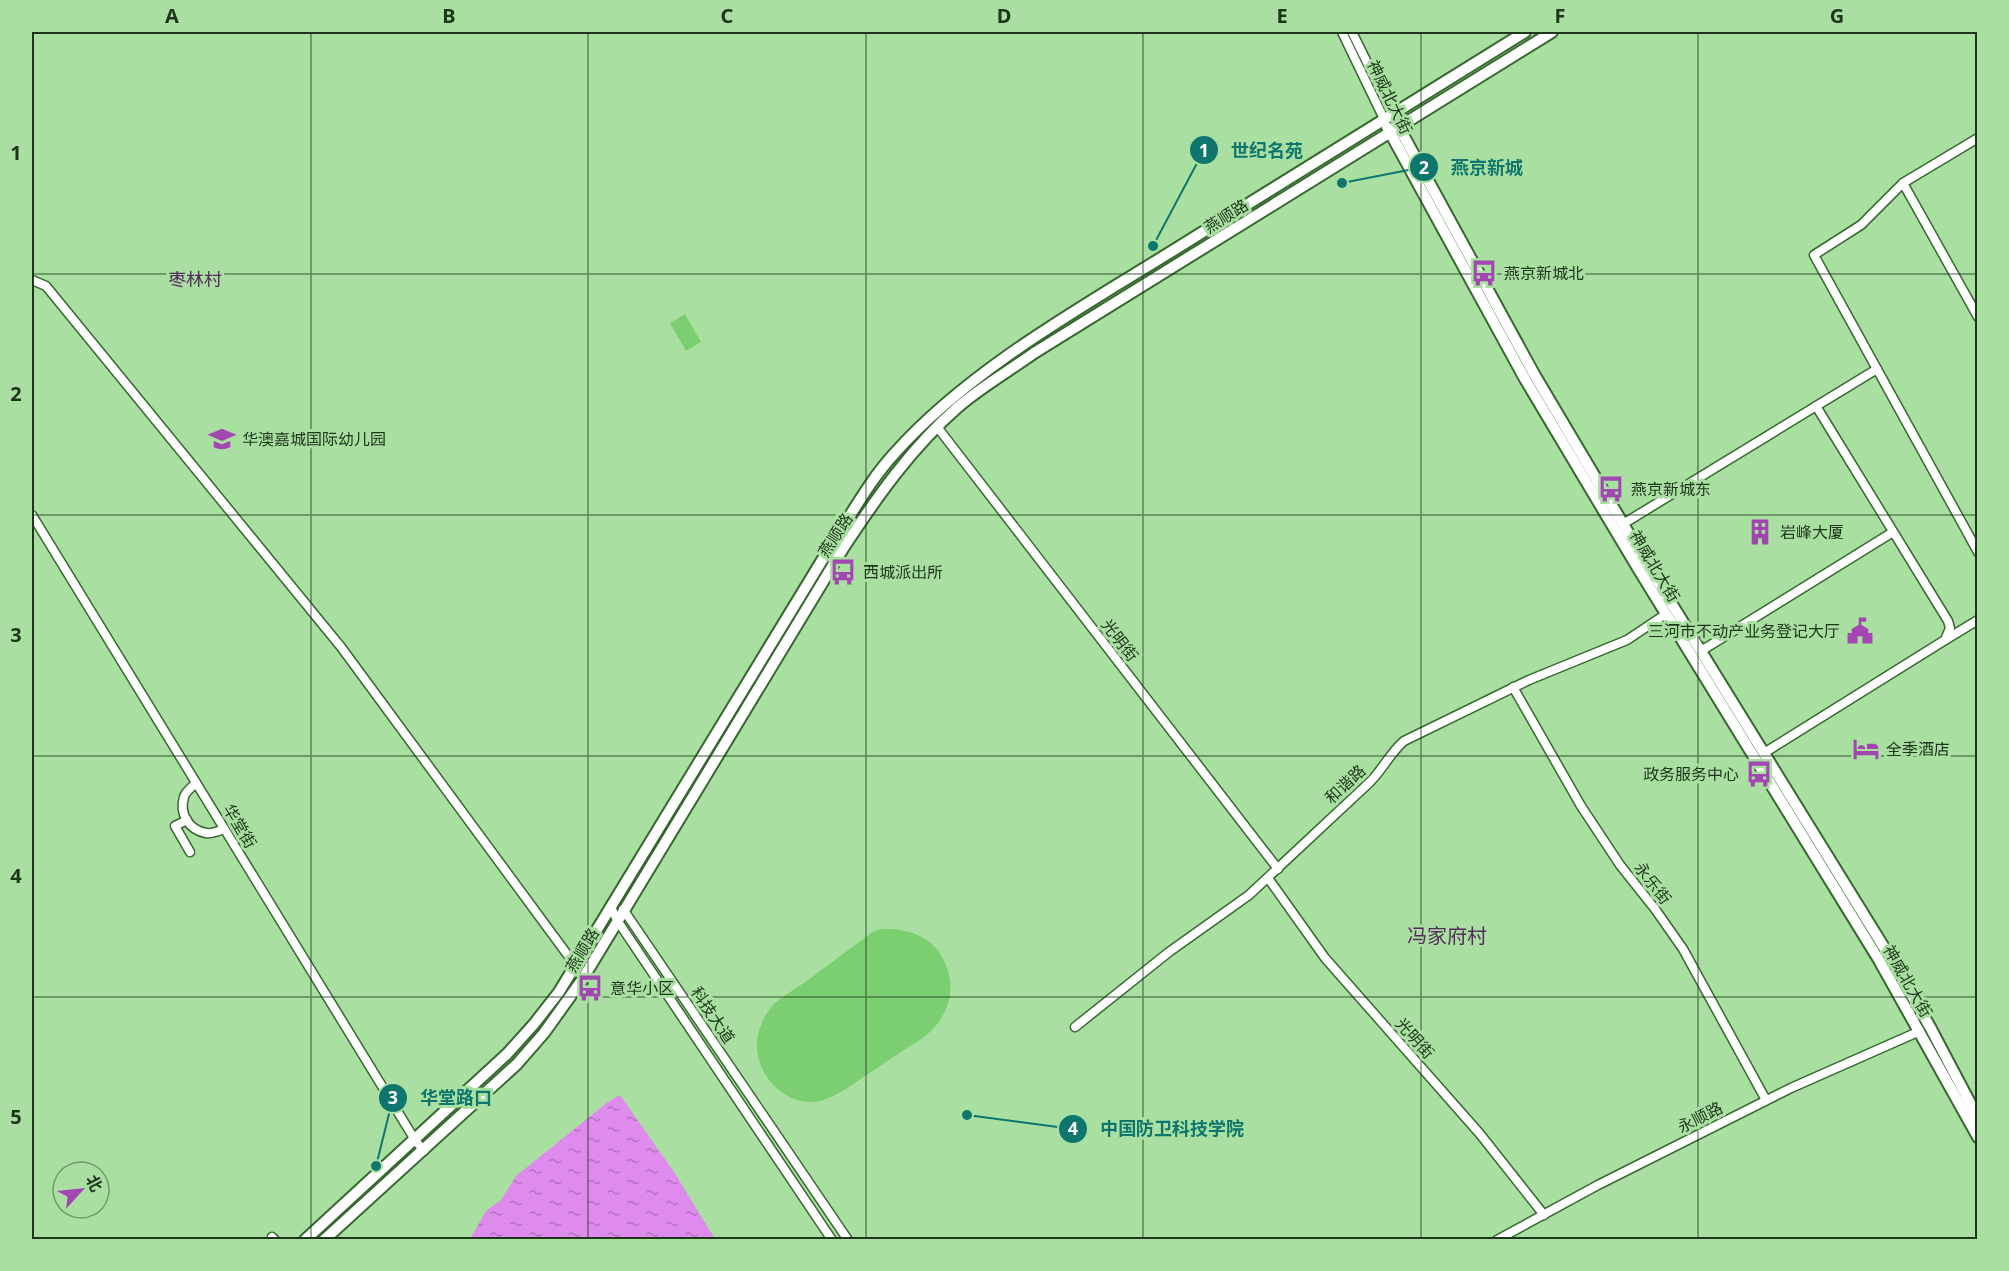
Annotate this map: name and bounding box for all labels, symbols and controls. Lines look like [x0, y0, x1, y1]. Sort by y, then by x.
text: A [165, 2, 179, 29]
text: B [442, 2, 456, 29]
text: C [721, 2, 734, 29]
text: D [997, 2, 1011, 29]
text: E [1276, 2, 1288, 29]
text: F [1555, 2, 1565, 29]
text: G [1830, 2, 1844, 29]
street label: 神威北大街 [1363, 56, 1417, 138]
callout: 世纪名苑 [1189, 132, 1315, 168]
text: 1 [1199, 138, 1209, 162]
text: 世纪名苑 [1231, 138, 1303, 162]
text: 1 [10, 139, 22, 166]
callout: 燕京新城 [1409, 149, 1535, 185]
text: 2 [1419, 155, 1429, 179]
text: 燕京新城 [1451, 155, 1523, 179]
street label: 燕顺路 [1200, 194, 1252, 238]
bus stop icon: 燕京新城北 [1469, 258, 1499, 288]
place label: 燕京新城北 [1504, 262, 1584, 284]
district label: 枣林村 [168, 267, 222, 291]
text: 2 [10, 380, 22, 407]
school or university icon: 华澳嘉城国际幼儿园 [207, 424, 237, 454]
place label: 华澳嘉城国际幼儿园 [242, 428, 386, 450]
bus stop icon: 燕京新城东 [1596, 474, 1626, 504]
place label: 燕京新城东 [1631, 478, 1711, 500]
street label: 燕顺路 [813, 509, 857, 561]
building icon: 岩峰大厦 [1745, 517, 1775, 547]
place label: 岩峰大厦 [1780, 521, 1844, 543]
street label: 神威北大街 [1625, 526, 1685, 606]
bus stop icon: 西城派出所 [828, 557, 858, 587]
place label: 西城派出所 [863, 561, 943, 583]
street label: 光明街 [1097, 614, 1143, 666]
public building icon: 三河市不动产业务登记大厅 [1845, 616, 1875, 646]
place label: 三河市不动产业务登记大厅 [1648, 620, 1840, 642]
text: 3 [10, 621, 22, 648]
hotel icon: 全季酒店 [1851, 734, 1881, 764]
place label: 全季酒店 [1886, 738, 1950, 760]
bus stop icon: 政务服务中心 [1744, 759, 1774, 789]
street label: 和谐路 [1320, 760, 1370, 808]
place label: 政务服务中心 [1643, 763, 1739, 785]
street label: 华堂街 [218, 800, 262, 852]
street label: 永乐街 [1630, 857, 1676, 909]
text: 4 [10, 862, 22, 889]
district label: 冯家府村 [1407, 922, 1487, 949]
street label: 燕顺路 [560, 924, 604, 976]
street label: 神威北大街 [1878, 941, 1938, 1021]
bus stop icon: 意华小区 [575, 973, 605, 1003]
place label: 意华小区 [610, 977, 674, 999]
street label: 科技大道 [686, 982, 740, 1048]
street label: 光明街 [1391, 1013, 1439, 1063]
callout: 华堂路口 [378, 1080, 504, 1116]
text: 3 [388, 1085, 398, 1109]
text: 华堂路口 [420, 1085, 492, 1109]
street label: 永顺路 [1674, 1096, 1726, 1138]
text: 5 [10, 1103, 22, 1130]
callout: 中国防卫科技学院 [1058, 1111, 1256, 1147]
text: 4 [1068, 1116, 1078, 1140]
text: 中国防卫科技学院 [1100, 1116, 1244, 1140]
north arrow [51, 1160, 111, 1220]
text: 北 [81, 1171, 108, 1195]

